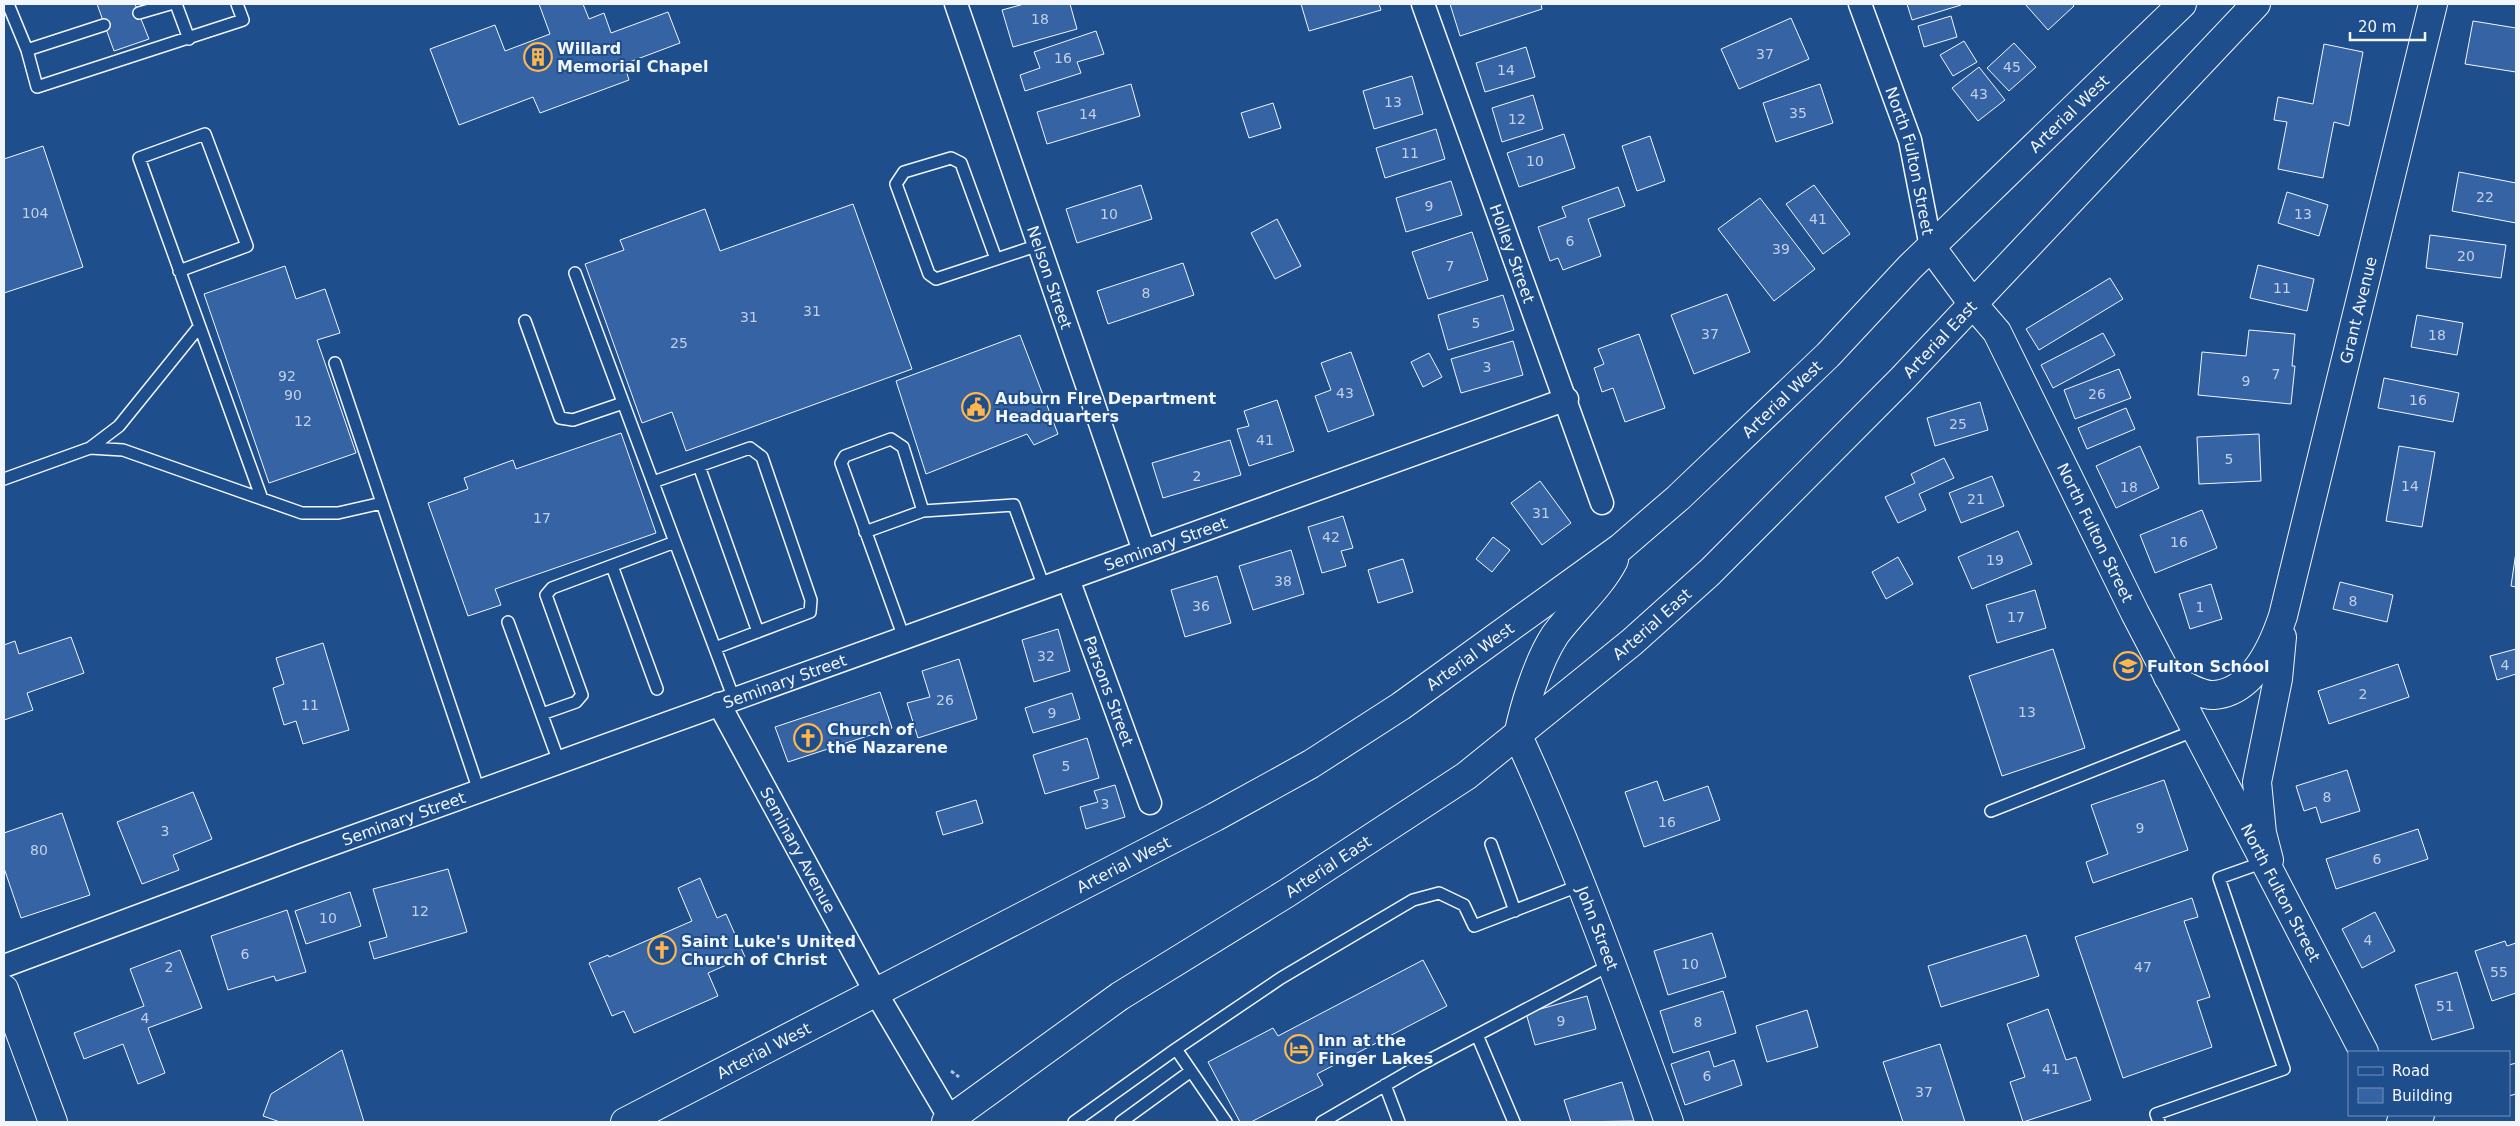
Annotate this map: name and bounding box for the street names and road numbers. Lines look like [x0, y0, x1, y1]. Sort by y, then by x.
street label: Arterial West [2025, 71, 2113, 156]
street label: North Fulton Street [1882, 84, 1938, 236]
street label: Holley Street [1486, 201, 1539, 305]
street label: Nelson Street [1023, 223, 1077, 332]
street label: Grant Avenue [2336, 254, 2380, 366]
street label: Arterial East [1899, 297, 1980, 382]
street label: Arterial West [1738, 356, 1826, 442]
street label: North Fulton Street [2053, 460, 2138, 605]
street label: Seminary Street [1101, 513, 1230, 575]
street label: Arterial East [1609, 584, 1695, 664]
street label: Arterial West [1423, 618, 1518, 694]
street label: Parsons Street [1080, 633, 1138, 748]
street label: Seminary Street [720, 650, 849, 712]
street label: Seminary Avenue [756, 784, 840, 916]
street label: Seminary Street [339, 787, 468, 849]
street label: North Fulton Street [2237, 820, 2325, 965]
street label: Arterial East [1282, 831, 1374, 901]
street label: Arterial West [1073, 832, 1174, 897]
street label: John Street [1573, 882, 1622, 973]
street label: Arterial West [713, 1018, 814, 1083]

